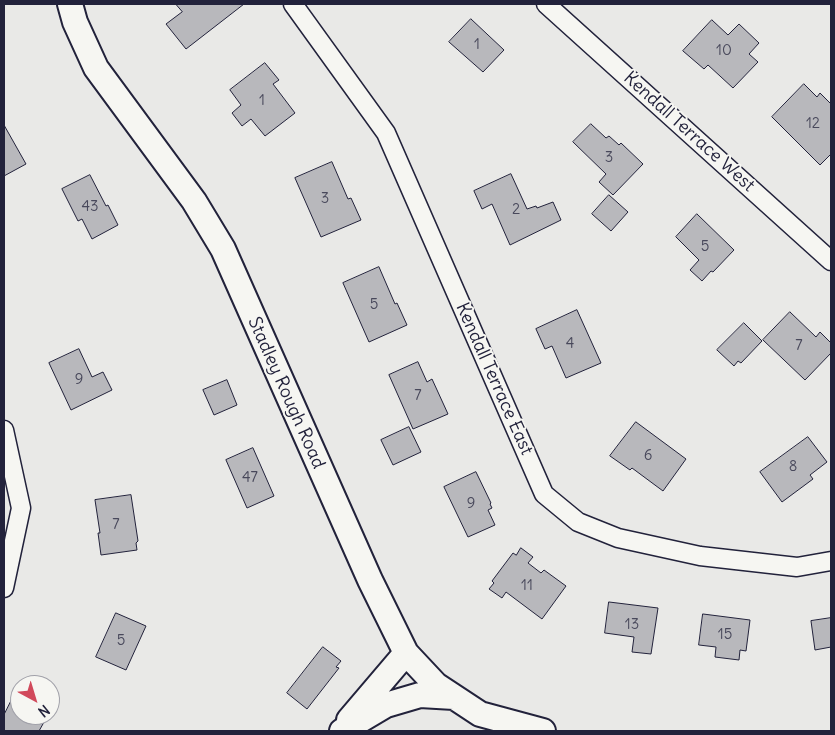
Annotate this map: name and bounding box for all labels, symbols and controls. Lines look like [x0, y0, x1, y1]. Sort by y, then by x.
house number: 1 [474, 36, 480, 54]
house number: 10 [716, 42, 732, 60]
street label: Kendall Terrace West [619, 67, 759, 197]
house number: 1 [259, 92, 265, 110]
house number: 12 [806, 115, 820, 133]
house number: 3 [605, 149, 613, 167]
house number: 3 [321, 190, 329, 208]
house number: 43 [81, 198, 99, 216]
house number: 2 [512, 201, 520, 219]
house number: 5 [701, 238, 709, 256]
house number: 5 [370, 296, 378, 314]
street label: Kendall Terrace East [451, 300, 537, 458]
street label: Stadley Rough Road [243, 314, 329, 472]
house number: 4 [566, 335, 574, 353]
house number: 7 [795, 337, 803, 355]
house number: 9 [75, 371, 83, 389]
house number: 7 [414, 387, 422, 405]
house number: 6 [644, 447, 652, 465]
house number: 8 [789, 458, 797, 476]
house number: 47 [242, 469, 258, 487]
house number: 9 [467, 495, 475, 513]
house number: 7 [112, 516, 120, 534]
house number: 11 [521, 577, 533, 595]
house number: 13 [625, 616, 639, 634]
house number: 15 [718, 626, 732, 644]
house number: 5 [117, 632, 125, 650]
north arrow [10, 675, 60, 725]
text: N [34, 701, 53, 721]

